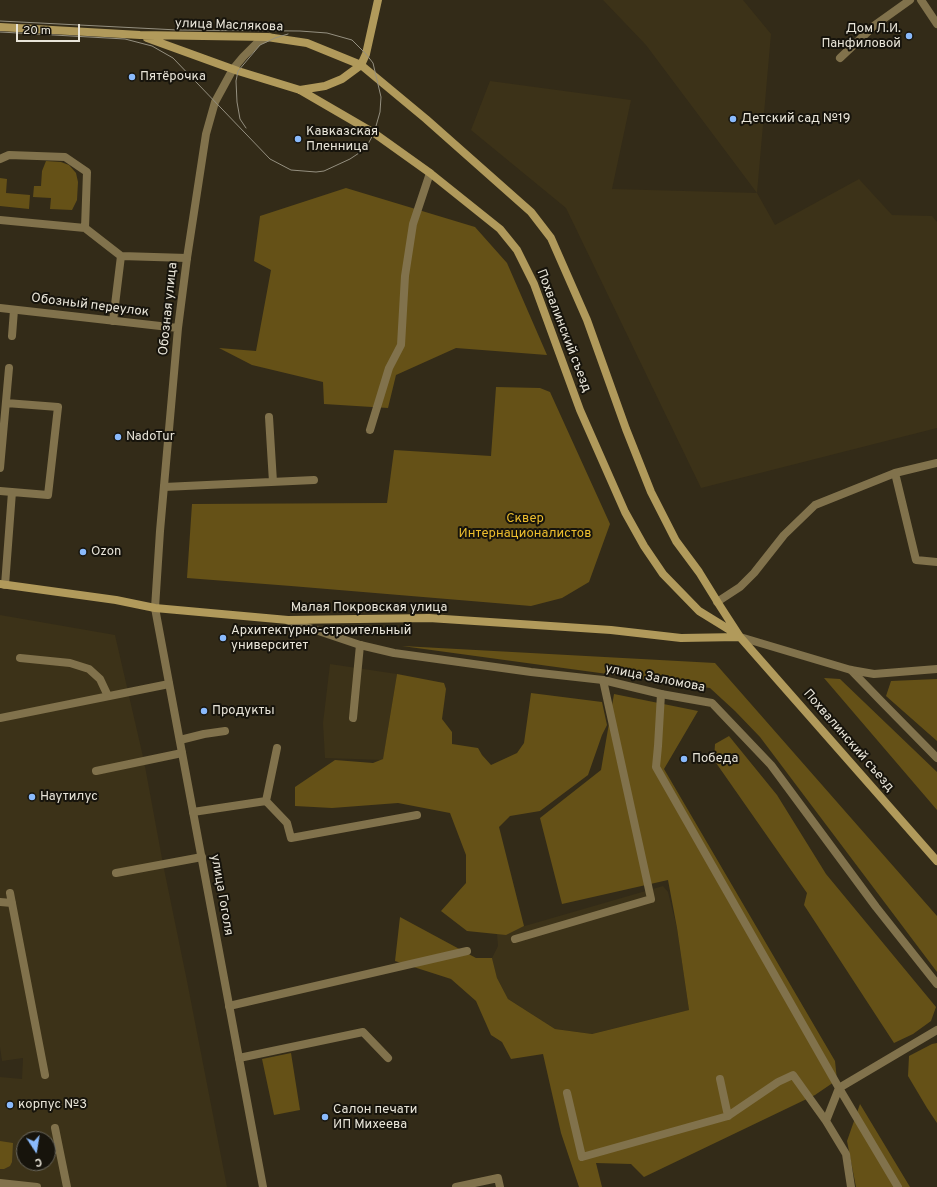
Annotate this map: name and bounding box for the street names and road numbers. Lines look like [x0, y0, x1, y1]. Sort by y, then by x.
street label: улица Маслякова [175, 16, 283, 36]
street label: Обозная улица [156, 262, 182, 356]
street label: Похвалинский съезд [532, 267, 594, 395]
street label: Обозный переулок [30, 291, 150, 321]
street label: Малая Покровская улица [291, 600, 447, 616]
street label: улица Заломова [604, 662, 706, 696]
street label: Похвалинский съезд [799, 687, 897, 795]
street label: улица Гоголя [206, 853, 236, 937]

